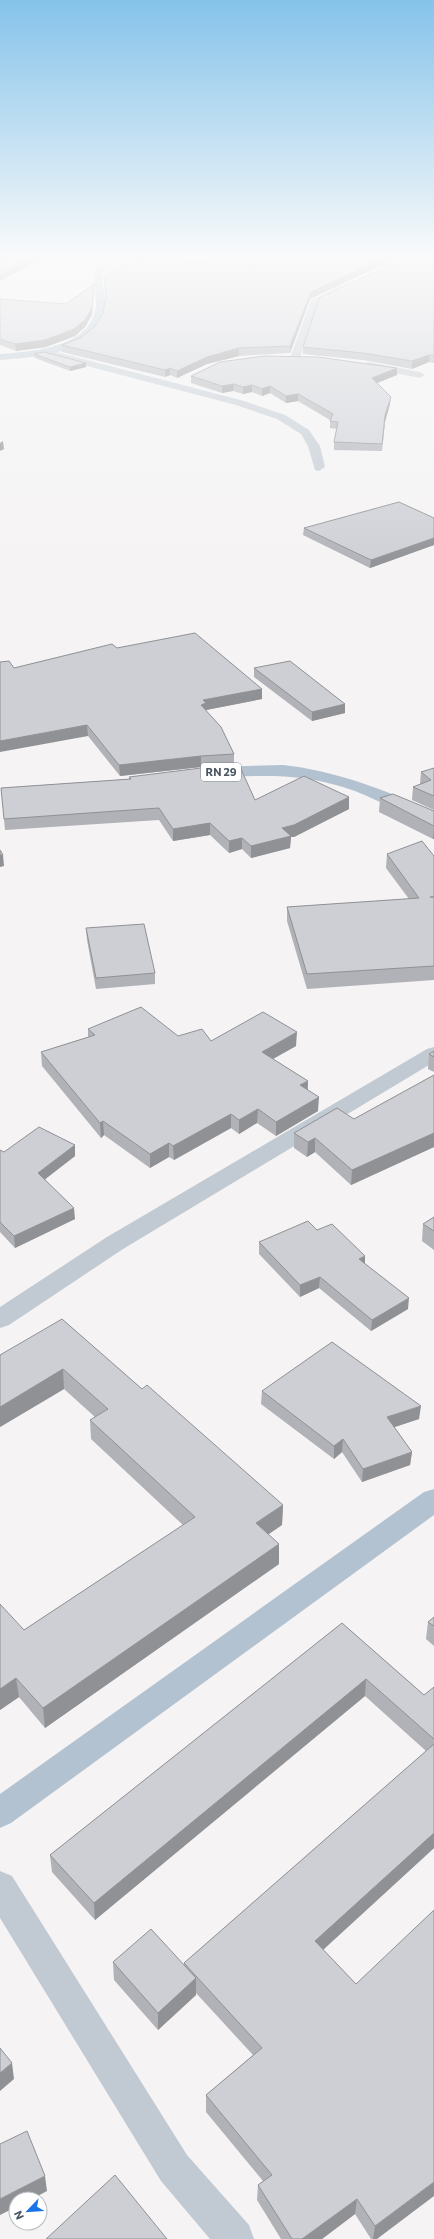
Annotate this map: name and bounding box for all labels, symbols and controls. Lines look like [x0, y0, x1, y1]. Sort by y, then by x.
road number: RN 29 [201, 763, 241, 781]
north arrow [8, 2191, 48, 2231]
text: N [11, 2209, 26, 2222]

